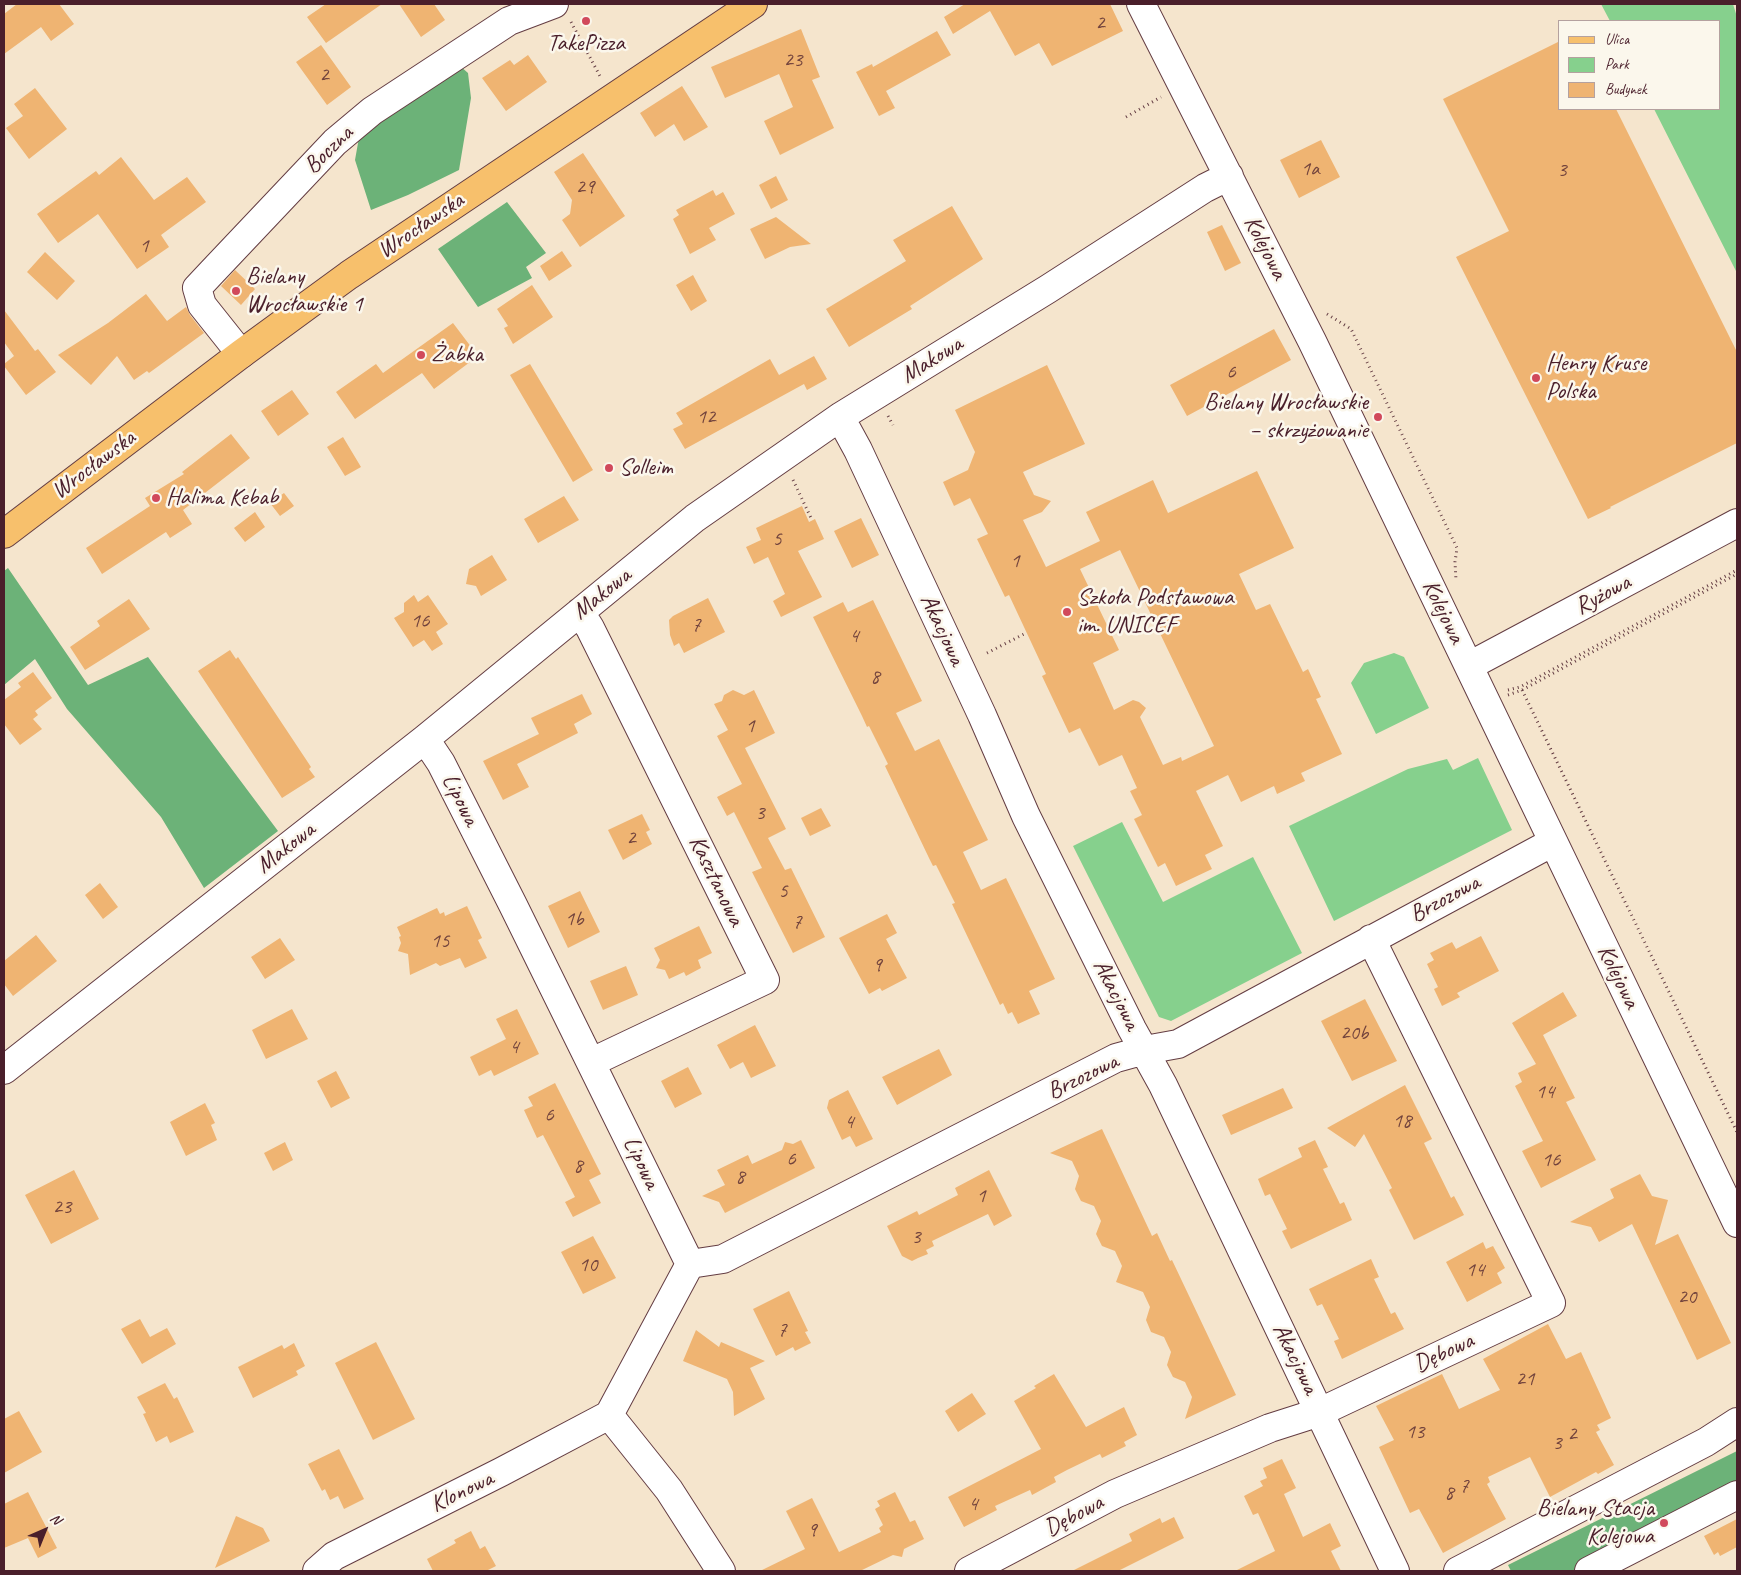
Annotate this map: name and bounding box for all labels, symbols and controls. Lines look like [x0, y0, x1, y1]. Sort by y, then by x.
house number: 2 [1095, 10, 1105, 36]
marker: TakePizza [580, 15, 592, 27]
legend [1558, 20, 1721, 110]
place label: TakePizza [547, 30, 625, 58]
text: Ulica [1605, 30, 1629, 49]
house number: 23 [784, 47, 802, 73]
text: Park [1605, 55, 1629, 74]
house number: 2 [319, 62, 329, 88]
text: Budynek [1605, 80, 1646, 99]
street label: Boczna [298, 120, 360, 180]
house number: 1a [1301, 156, 1319, 182]
house number: 3 [1557, 157, 1567, 183]
house number: 29 [576, 174, 594, 200]
street label: Wrocławska [373, 187, 469, 265]
street label: Kolejowa [1237, 211, 1293, 285]
house number: 1 [139, 233, 149, 259]
place label: Bielany Wrocławskie 1 [246, 263, 363, 319]
marker: Bielany Wrocławskie 1 [230, 285, 242, 297]
street label: Makowa [896, 330, 968, 390]
place label: Żabka [431, 341, 483, 369]
marker: Żabka [415, 349, 427, 361]
place label: Henry Kruse Polska [1546, 350, 1646, 406]
house number: 6 [1226, 359, 1236, 385]
marker: Henry Kruse Polska [1530, 372, 1542, 384]
place label: Bielany Wrocławskie – skrzyżowanie [1204, 389, 1368, 445]
house number: 12 [697, 404, 715, 430]
marker: Bielany Wrocławskie – skrzyżowanie [1372, 411, 1384, 423]
street label: Wrocławska [46, 424, 142, 506]
place label: Solleim [619, 454, 673, 482]
marker: Solleim [603, 462, 615, 474]
place label: Halima Kebab [166, 484, 278, 512]
marker: Halima Kebab [150, 492, 162, 504]
house number: 5 [772, 526, 782, 552]
house number: 1 [1010, 548, 1020, 574]
street label: Makowa [567, 562, 637, 626]
street label: Ryżowa [1570, 568, 1636, 622]
street label: Kolejowa [1415, 575, 1471, 649]
place label: Szkoła Podstawowa im. UNICEF [1077, 584, 1233, 640]
street label: Akacjowa [913, 590, 971, 670]
marker: Szkoła Podstawowa im. UNICEF [1061, 606, 1073, 618]
house number: 16 [411, 608, 429, 634]
house number: 7 [691, 612, 701, 638]
house number: 4 [849, 623, 859, 649]
house number: 8 [870, 664, 880, 690]
house number: 1 [745, 713, 755, 739]
street label: Lipowa [435, 769, 485, 831]
house number: 3 [755, 800, 765, 826]
street label: Makowa [251, 816, 321, 880]
house number: 2 [626, 825, 636, 851]
street label: Kasztanowa [682, 831, 750, 931]
street label: Brzozowa [1405, 869, 1485, 929]
house number: 5 [778, 878, 788, 904]
house number: 1b [565, 906, 583, 932]
house number: 7 [792, 909, 802, 935]
house number: 15 [431, 928, 449, 954]
street label: Kolejowa [1590, 940, 1646, 1014]
house number: 9 [872, 952, 882, 978]
street label: Akacjowa [1086, 955, 1146, 1035]
house number: 20b [1340, 1020, 1368, 1046]
house number: 4 [509, 1034, 519, 1060]
street label: Brzozowa [1043, 1048, 1123, 1106]
house number: 14 [1536, 1079, 1554, 1105]
house number: 6 [544, 1102, 554, 1128]
house number: 18 [1393, 1108, 1411, 1134]
house number: 4 [844, 1109, 854, 1135]
street label: Lipowa [616, 1132, 666, 1194]
house number: 6 [786, 1146, 796, 1172]
house number: 16 [1542, 1147, 1560, 1173]
house number: 8 [573, 1153, 583, 1179]
house number: 8 [735, 1164, 745, 1190]
house number: 1 [976, 1183, 986, 1209]
house number: 23 [53, 1194, 71, 1220]
house number: 3 [911, 1224, 921, 1250]
house number: 10 [579, 1252, 597, 1278]
house number: 14 [1466, 1257, 1484, 1283]
house number: 20 [1678, 1284, 1696, 1310]
house number: 7 [777, 1317, 787, 1343]
street label: Akacjowa [1266, 1319, 1324, 1399]
street label: Dębowa [1410, 1327, 1478, 1379]
house number: 21 [1516, 1366, 1534, 1392]
house number: 13 [1406, 1419, 1424, 1445]
house number: 2 [1567, 1421, 1577, 1447]
house number: 3 [1552, 1430, 1562, 1456]
street label: Klonowa [426, 1465, 498, 1519]
house number: 7 [1459, 1473, 1469, 1499]
house number: 8 [1444, 1480, 1454, 1506]
street label: Dębowa [1040, 1489, 1108, 1543]
house number: 4 [968, 1491, 978, 1517]
place label: Bielany Stacja Kolejowa [1537, 1495, 1654, 1551]
north arrow [20, 1505, 70, 1555]
text: N [47, 1510, 65, 1528]
house number: 9 [807, 1517, 817, 1543]
marker: Bielany Stacja Kolejowa [1658, 1517, 1670, 1529]

